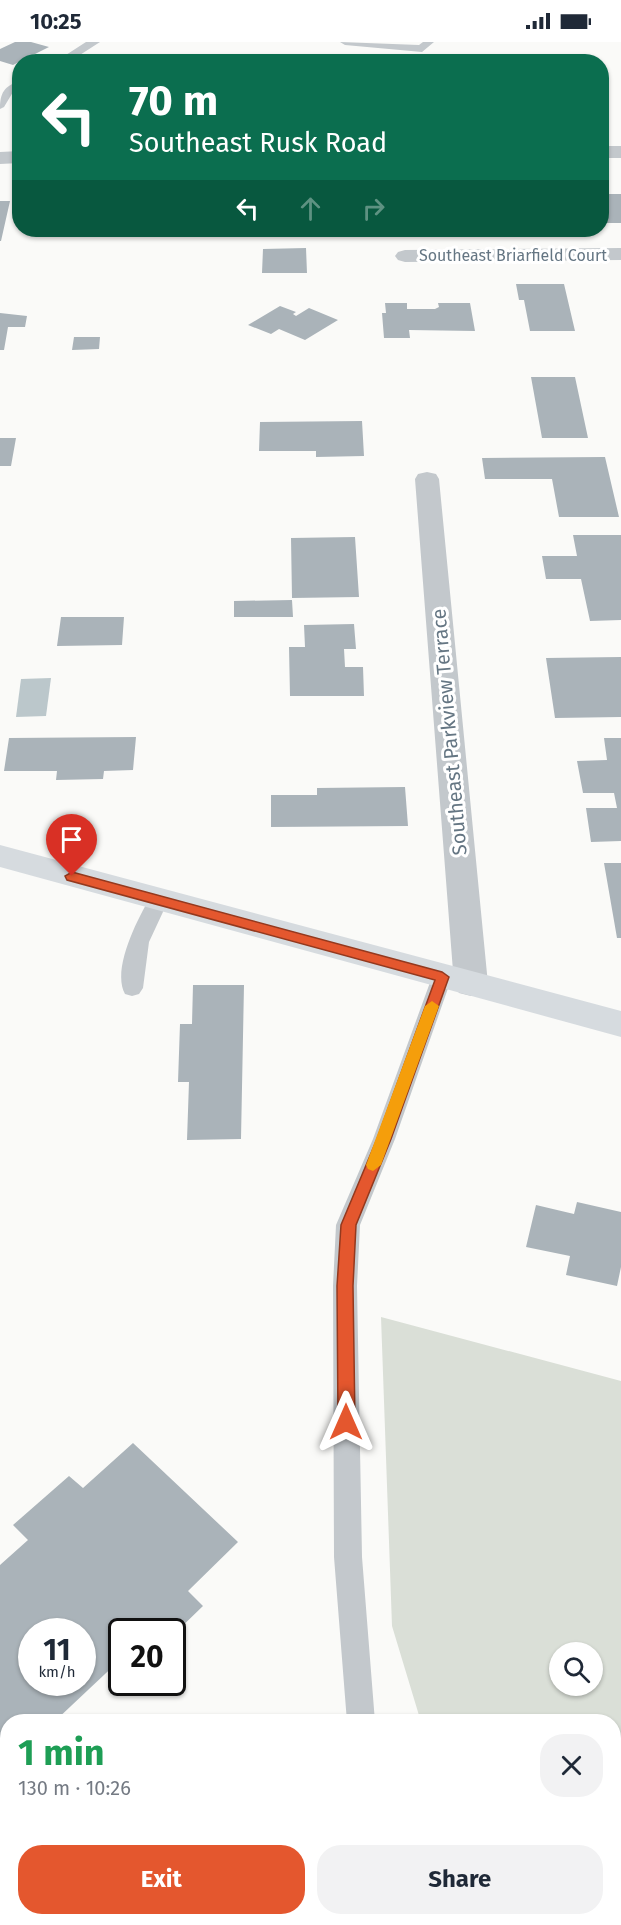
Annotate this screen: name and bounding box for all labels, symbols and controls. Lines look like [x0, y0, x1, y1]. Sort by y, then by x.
text: 10:25 [30, 8, 82, 35]
text: 70 m [129, 76, 218, 126]
icon: left [30, 78, 108, 156]
text: Southeast Rusk Road [129, 127, 387, 159]
icon: left [231, 192, 264, 225]
icon: ahead [294, 192, 327, 225]
icon: right [357, 192, 390, 225]
street label: Southeast Briarfield Court [419, 246, 607, 265]
street label: Southeast Parkview Terrace [426, 608, 472, 856]
pin [46, 814, 97, 876]
icon: arrive [55, 823, 88, 856]
position arrow [314, 1390, 378, 1454]
speed limit sign: 20 [108, 1618, 186, 1696]
text: 11 [43, 1632, 71, 1668]
map controls [549, 1642, 603, 1696]
button: search [549, 1642, 603, 1696]
text: km/h [38, 1663, 76, 1681]
text: 1 min [18, 1731, 105, 1775]
button: close [540, 1734, 603, 1797]
text: 130 m · 10:26 [18, 1776, 131, 1800]
button: Exit [18, 1845, 305, 1914]
button: Share [317, 1845, 603, 1914]

